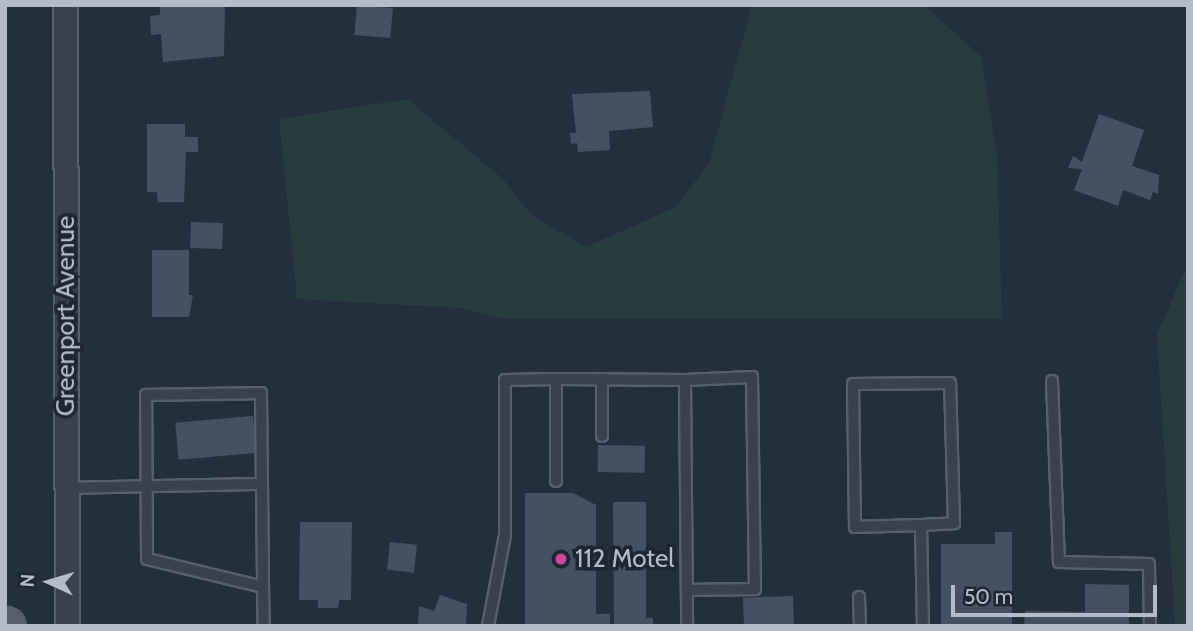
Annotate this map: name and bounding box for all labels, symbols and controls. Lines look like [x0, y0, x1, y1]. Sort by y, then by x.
street label: Greenport Avenue [50, 216, 82, 416]
place label: 112 Motel [575, 543, 674, 575]
north arrow [14, 547, 84, 617]
marker: 112 Motel [553, 551, 569, 567]
scale bar [955, 572, 1162, 616]
text: N [16, 573, 39, 588]
text: 50 m [964, 584, 1013, 609]

